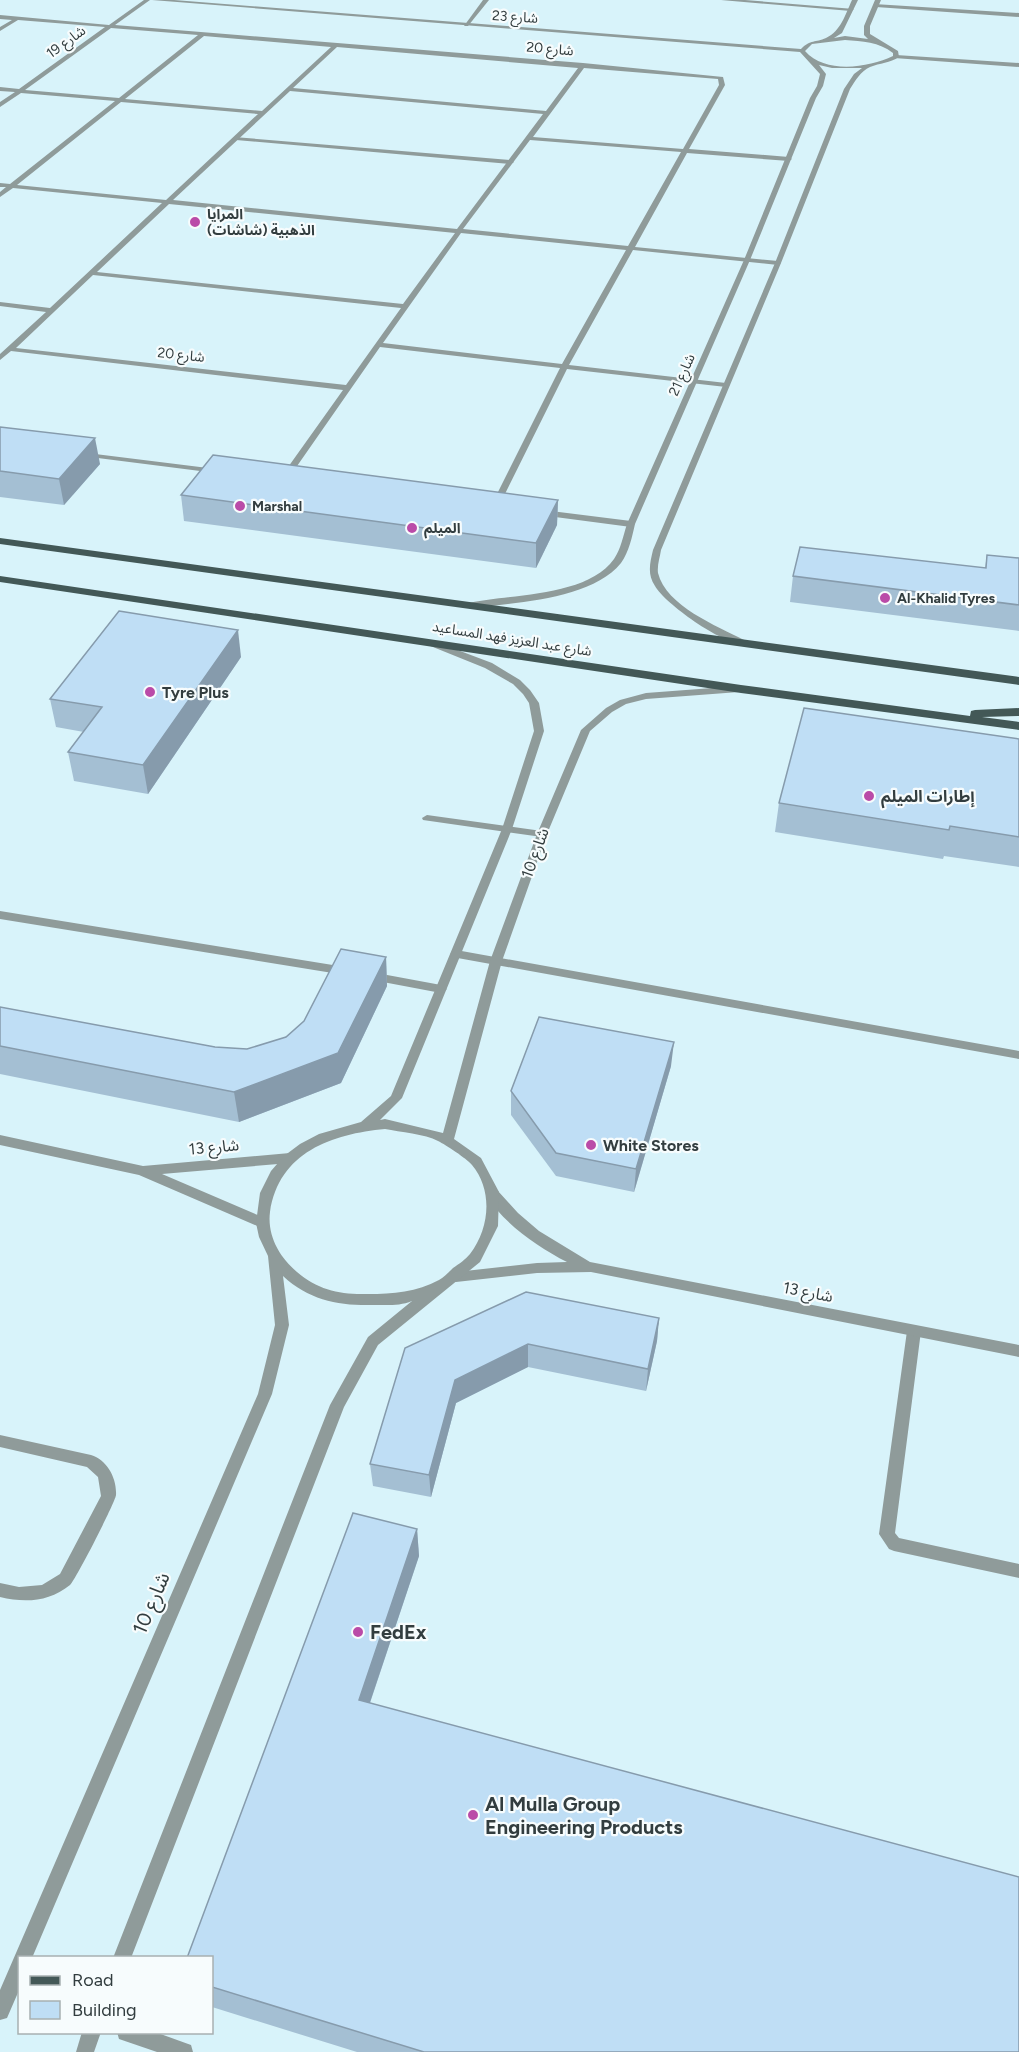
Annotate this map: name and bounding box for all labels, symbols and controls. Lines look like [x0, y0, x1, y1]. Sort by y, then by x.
street label: شارع 23 [491, 7, 539, 29]
street label: شارع 19 [43, 22, 90, 64]
street label: شارع 20 [525, 38, 574, 62]
place label: المرايا الذهبية (شاشات) [207, 206, 315, 239]
marker: المرايا الذهبية (شاشات) [188, 215, 202, 229]
street label: شارع 20 [156, 344, 206, 368]
street label: شارع 21 [665, 351, 701, 400]
place label: Marshal [252, 498, 302, 515]
marker: Marshal [233, 499, 247, 513]
place label: الميلم [424, 520, 461, 539]
marker: الميلم [405, 521, 419, 535]
place label: Al-Khalid Tyres [897, 590, 995, 607]
marker: Al-Khalid Tyres [878, 591, 892, 605]
street label: شارع عبد العزيز فهد المساعيد [431, 618, 593, 662]
place label: Tyre Plus [162, 683, 229, 702]
marker: Tyre Plus [143, 685, 157, 699]
place label: إطارات الميلم [881, 787, 975, 809]
marker: إطارات الميلم [862, 789, 876, 803]
street label: شارع 10 [517, 825, 556, 882]
street label: شارع 13 [188, 1135, 240, 1162]
place label: White Stores [603, 1136, 699, 1155]
marker: White Stores [584, 1138, 598, 1152]
street label: شارع 13 [781, 1278, 835, 1309]
street label: شارع 10 [127, 1568, 178, 1639]
place label: FedEx [370, 1620, 427, 1644]
marker: FedEx [351, 1625, 365, 1639]
place label: Al Mulla Group Engineering Products [485, 1792, 683, 1839]
marker: Al Mulla Group Engineering Products [466, 1808, 480, 1822]
legend [18, 1956, 213, 2034]
text: Road [72, 1969, 113, 1991]
text: Building [72, 1999, 137, 2021]

